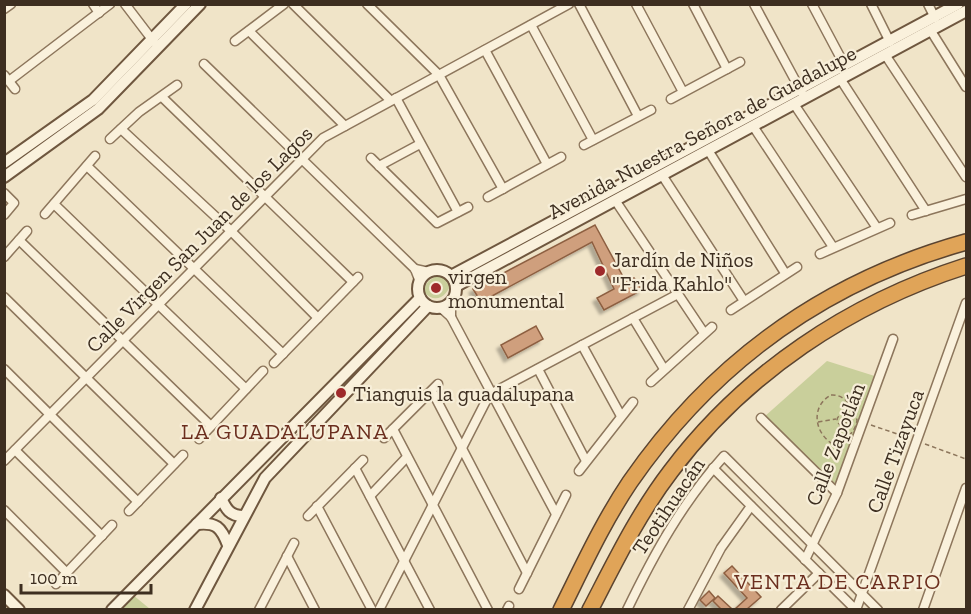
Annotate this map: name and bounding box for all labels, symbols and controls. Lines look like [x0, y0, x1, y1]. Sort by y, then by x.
street label: Avenida Nuestra Señora de Guadalupe [544, 40, 860, 224]
street label: Calle Virgen San Juan de los Lagos [81, 121, 317, 357]
place label: Jardín de Niños "Frida Kahlo" [612, 247, 753, 296]
place label: virgen monumental [448, 264, 565, 313]
marker: Jardín de Niños "Frida Kahlo" [593, 264, 607, 278]
marker: virgen monumental [429, 281, 443, 295]
street label: Calle Zapotlán [800, 379, 870, 509]
place label: Tianguis la guadalupana [353, 381, 574, 406]
marker: Tianguis la guadalupana [334, 386, 348, 400]
street label: Calle Tizayuca [861, 386, 929, 516]
district label: LA GUADALUPANA [181, 418, 389, 445]
street label: Teotihuacán [626, 453, 710, 559]
scale bar [21, 557, 152, 595]
text: 100 m [30, 567, 78, 589]
district label: VENTA DE CARPIO [733, 568, 942, 595]

